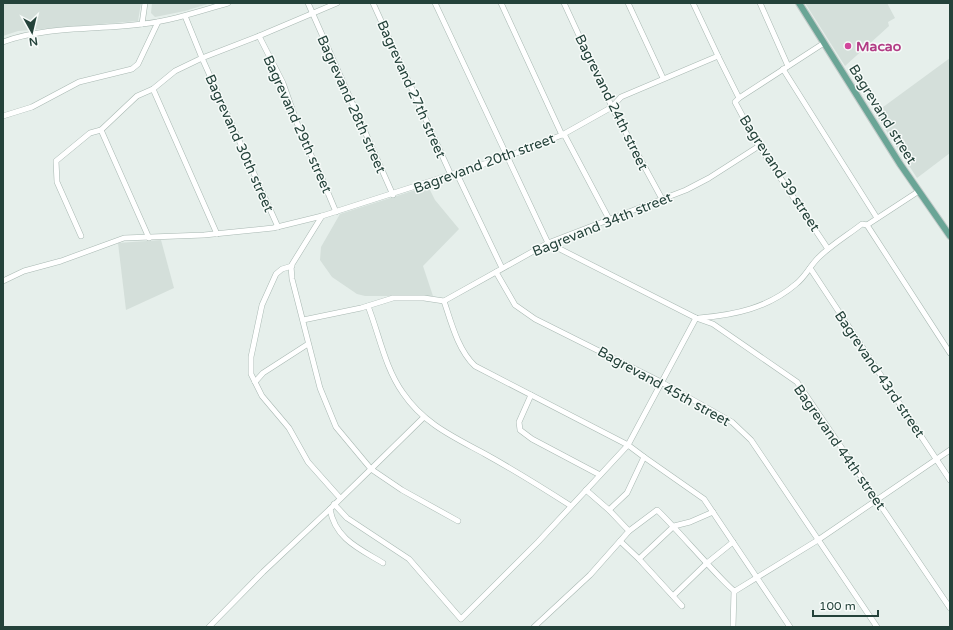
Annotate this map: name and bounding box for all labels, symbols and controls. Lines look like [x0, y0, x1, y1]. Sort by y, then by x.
north arrow [12, 12, 52, 52]
street label: Bagrevand 27th street [373, 18, 450, 161]
street label: Bagrevand 24th street [571, 31, 652, 174]
street label: Bagrevand 28th street [313, 33, 390, 176]
text: N [28, 34, 39, 48]
place label: Macao [856, 38, 902, 55]
marker: Macao [843, 41, 853, 51]
street label: Bagrevand 29th street [259, 53, 336, 196]
street label: Bagrevand street [845, 61, 920, 168]
street label: Bagrevand 30th street [201, 72, 278, 215]
street label: Bagrevand 39 street [736, 112, 824, 235]
street label: Bagrevand 20th street [411, 130, 558, 197]
street label: Bagrevand 34th street [530, 188, 675, 260]
street label: Bagrevand 43rd street [831, 308, 929, 441]
street label: Bagrevand 45th street [594, 343, 734, 430]
street label: Bagrevand 44th street [790, 381, 890, 514]
scale bar [813, 592, 878, 618]
text: 100 m [819, 599, 856, 613]

